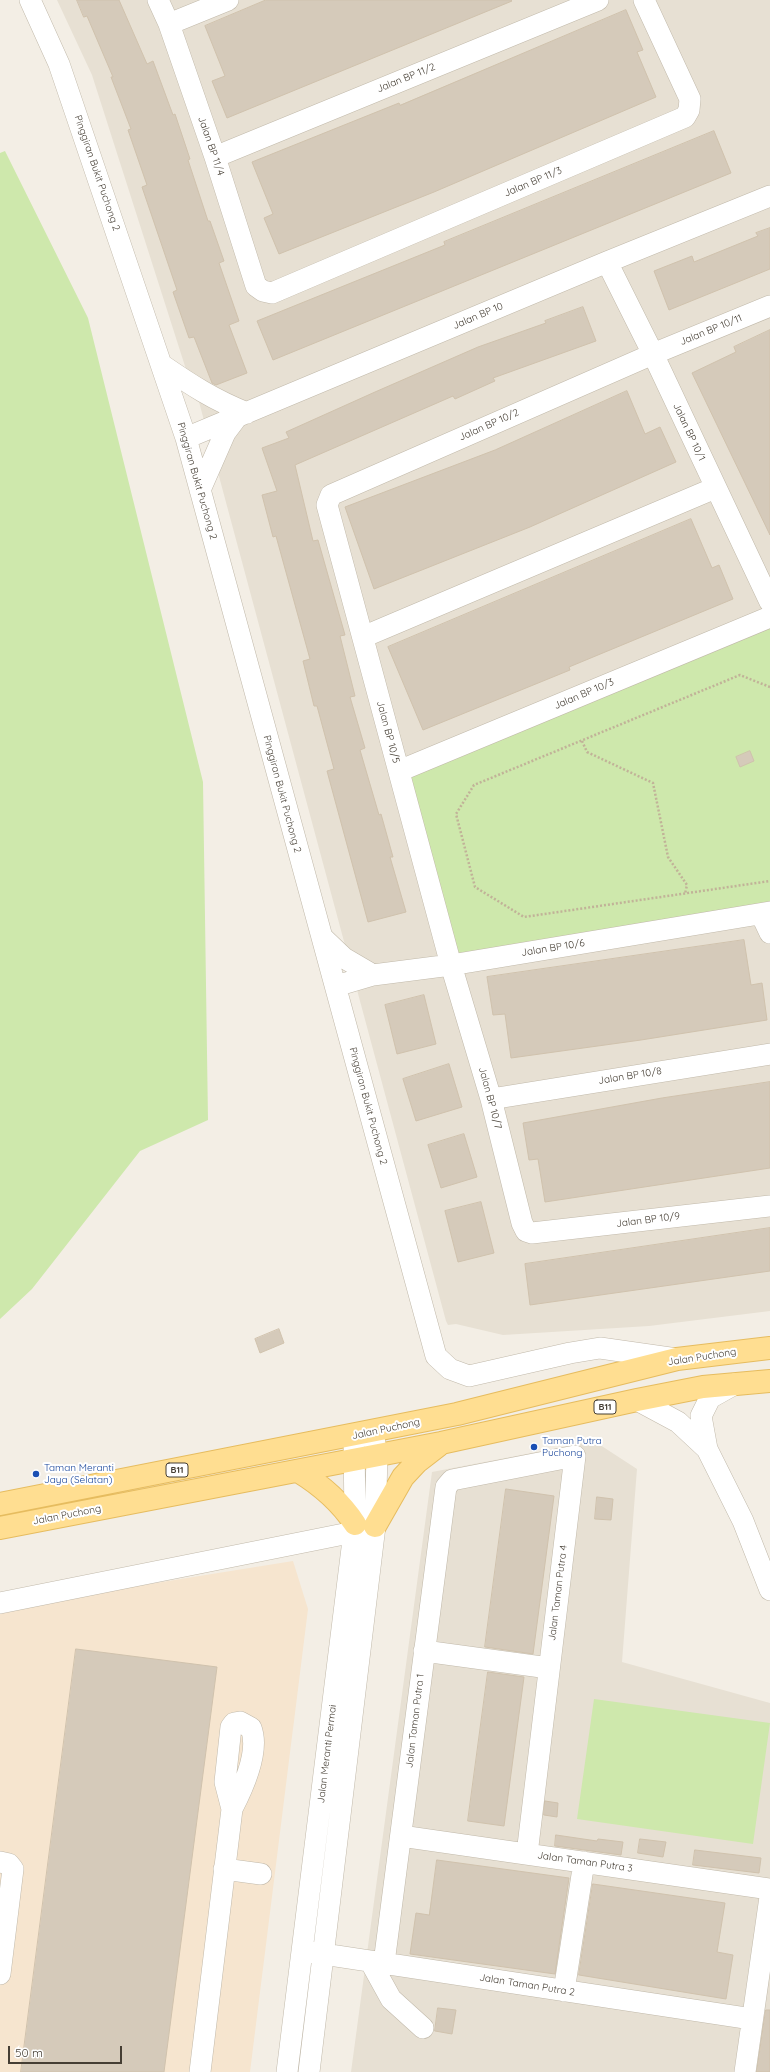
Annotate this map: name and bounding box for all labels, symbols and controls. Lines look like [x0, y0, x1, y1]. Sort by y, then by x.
street label: Jalan BP 11/2 [375, 61, 437, 95]
street label: Pinggiran Bukit Puchong 2 [72, 114, 122, 232]
street label: Jalan BP 11/4 [195, 115, 227, 177]
street label: Jalan BP 11/3 [502, 164, 564, 200]
street label: Jalan BP 10 [451, 300, 505, 332]
street label: Jalan BP 10/11 [678, 312, 744, 348]
street label: Jalan BP 10/1 [670, 401, 708, 463]
street label: Jalan BP 10/2 [457, 406, 521, 444]
street label: Pinggiran Bukit Puchong 2 [175, 421, 219, 541]
street label: Jalan BP 10/3 [552, 676, 616, 712]
street label: Jalan BP 10/5 [374, 699, 402, 765]
street label: Pinggiran Bukit Puchong 2 [260, 734, 304, 854]
street label: Jalan BP 10/6 [520, 937, 586, 959]
street label: Pinggiran Bukit Puchong 2 [346, 1046, 390, 1166]
street label: Jalan BP 10/8 [597, 1065, 663, 1087]
street label: Jalan BP 10/7 [476, 1066, 504, 1130]
street label: Jalan BP 10/9 [615, 1210, 681, 1230]
street label: Jalan Puchong [667, 1346, 737, 1368]
road number: B11 [594, 1400, 616, 1414]
street label: Jalan Puchong [351, 1416, 421, 1442]
place label: Taman Putra Puchong [542, 1435, 602, 1458]
marker: Taman Putra Puchong [529, 1442, 539, 1452]
place label: Taman Meranti Jaya (Selatan) [44, 1462, 114, 1486]
road number: B11 [166, 1463, 188, 1477]
marker: Taman Meranti Jaya (Selatan) [31, 1469, 41, 1479]
street label: Jalan Puchong [32, 1503, 102, 1527]
street label: Jalan Taman Putra 4 [546, 1545, 570, 1641]
street label: Jalan Taman Putra 1 [403, 1673, 427, 1769]
street label: Jalan Meranti Permai [315, 1704, 339, 1804]
street label: Jalan Taman Putra 3 [537, 1849, 633, 1875]
street label: Jalan Taman Putra 2 [478, 1972, 576, 1998]
scale bar [10, 2038, 124, 2064]
text: 50 m [15, 2045, 43, 2060]

